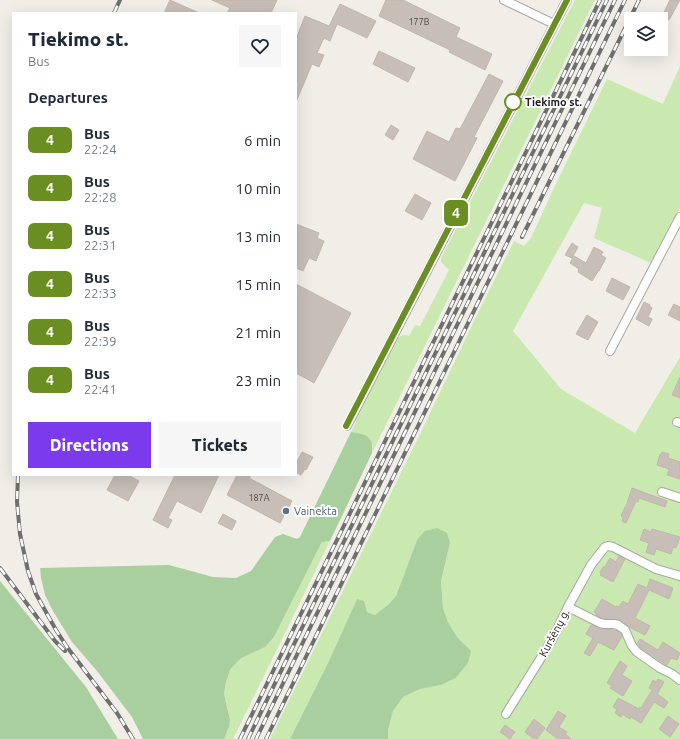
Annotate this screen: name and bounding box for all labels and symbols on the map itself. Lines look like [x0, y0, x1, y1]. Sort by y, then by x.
house number: 177B [409, 17, 430, 27]
marker: Tiekimo st. [504, 93, 522, 111]
place label: Tiekimo st. [525, 96, 582, 108]
line badge: 4 [443, 200, 469, 226]
house number: 187A [248, 493, 270, 503]
place label: Vainekta [294, 505, 337, 517]
marker: Vainekta [281, 506, 291, 516]
street label: Kuršėnų g. [536, 607, 572, 659]

